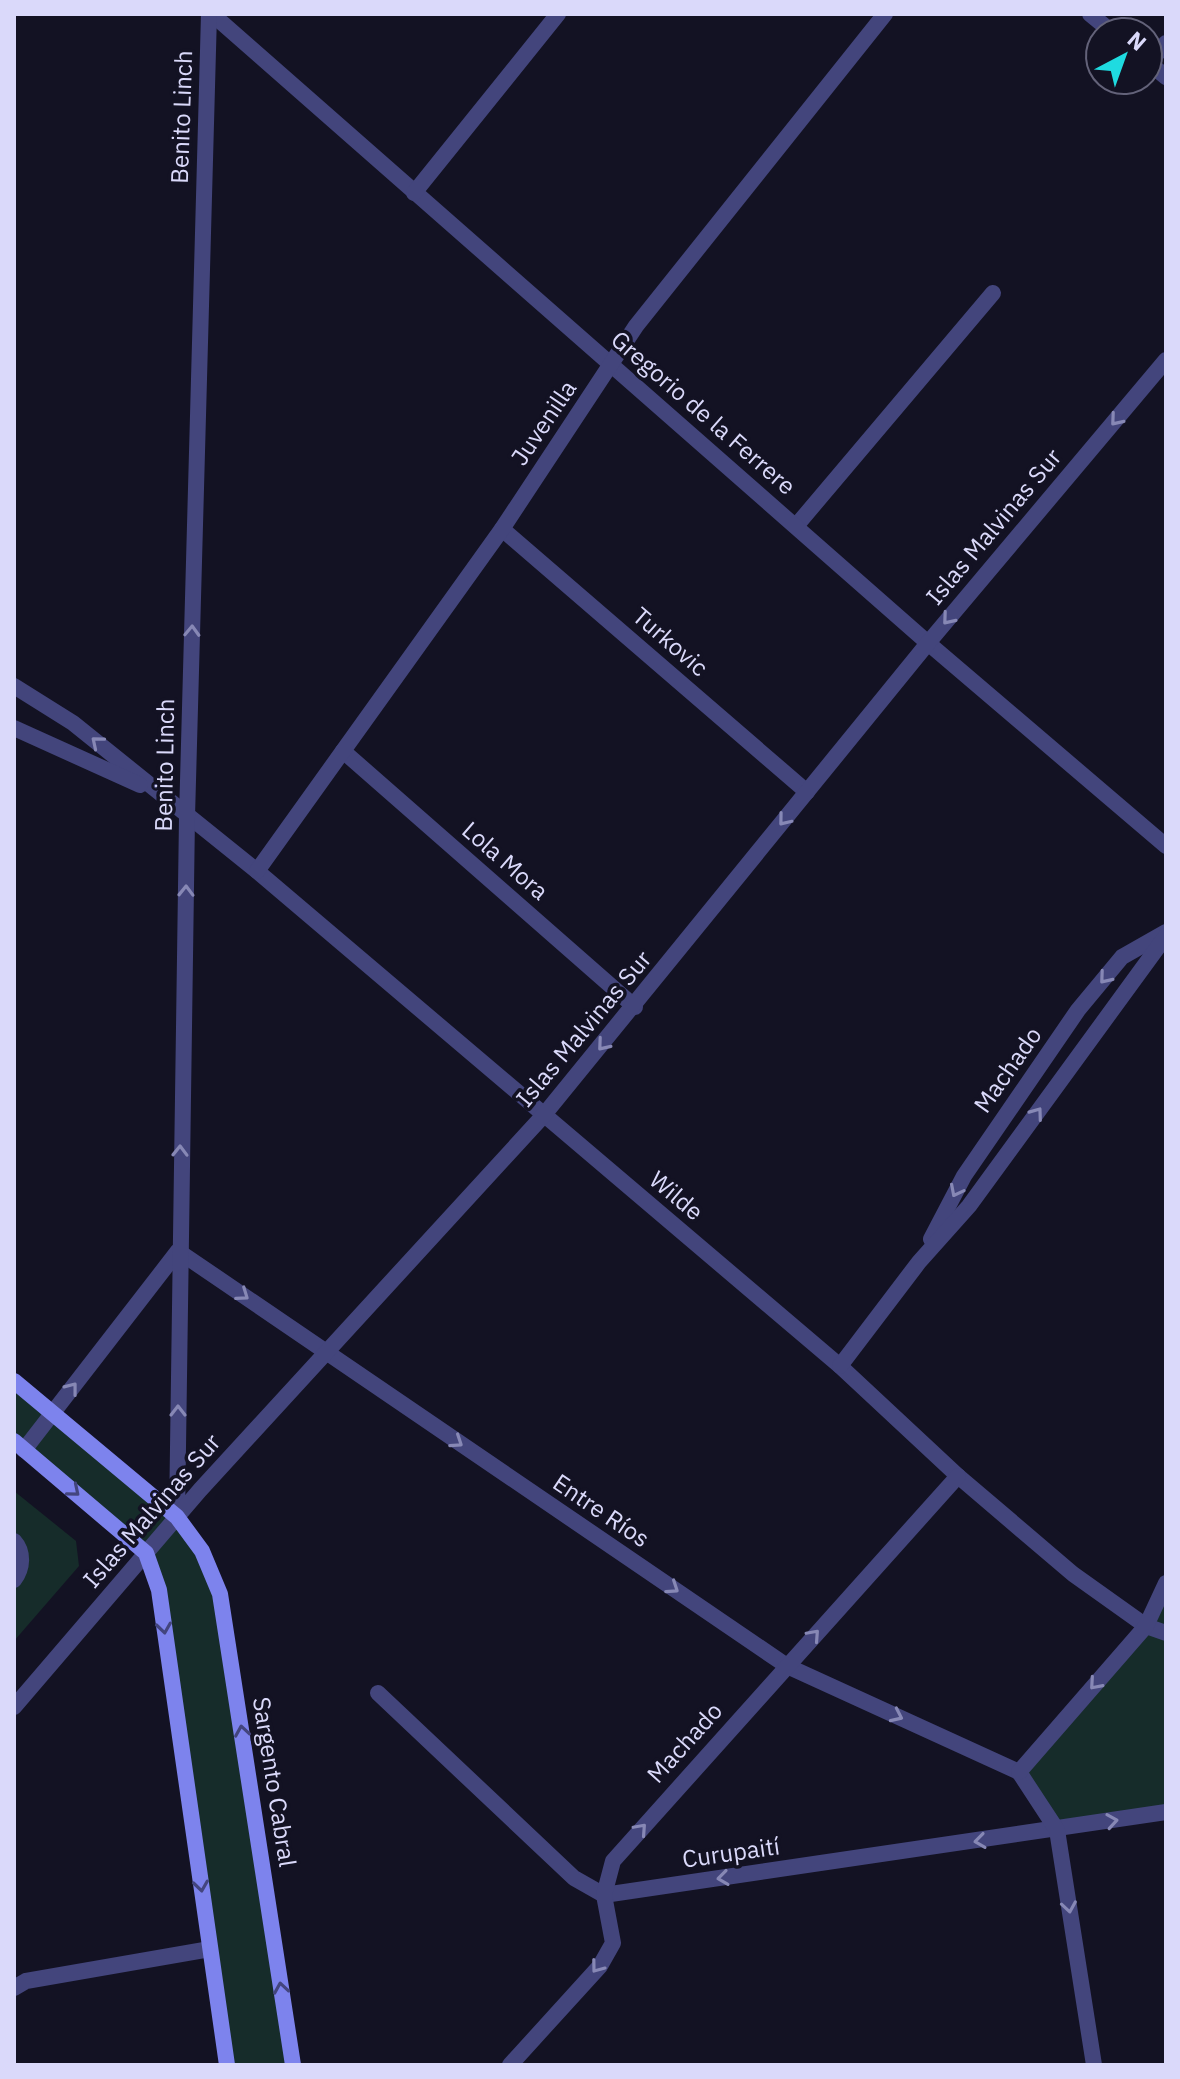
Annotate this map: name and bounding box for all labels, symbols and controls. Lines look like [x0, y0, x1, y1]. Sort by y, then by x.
north arrow [1084, 16, 1164, 96]
text: N [1122, 24, 1153, 57]
street label: Benito Linch [163, 50, 199, 184]
street label: Gregorio de la Ferrere [605, 323, 803, 501]
street label: Juvenilla [503, 374, 583, 471]
one-way arrow [1111, 411, 1126, 425]
street label: Islas Malvinas Sur [918, 441, 1068, 611]
street label: Turkovic [626, 600, 715, 683]
one-way arrow [943, 609, 958, 624]
one-way arrow [184, 624, 201, 637]
street label: Benito Linch [147, 698, 181, 832]
one-way arrow [91, 737, 106, 752]
one-way arrow [779, 811, 794, 826]
street label: Lola Mora [456, 814, 556, 907]
one-way arrow [177, 884, 194, 897]
street label: Islas Malvinas Sur [508, 943, 658, 1113]
one-way arrow [1100, 969, 1115, 984]
street label: Machado [966, 1020, 1048, 1119]
one-way arrow [598, 1035, 613, 1050]
one-way arrow [1027, 1107, 1042, 1122]
one-way arrow [172, 1144, 189, 1157]
street label: Wilde [643, 1163, 710, 1227]
one-way arrow [950, 1183, 965, 1197]
one-way arrow [234, 1285, 248, 1300]
one-way arrow [63, 1382, 77, 1397]
one-way arrow [169, 1404, 187, 1417]
street label: Islas Malvinas Sur [75, 1426, 227, 1594]
one-way arrow [449, 1432, 463, 1447]
street label: Entre Ríos [547, 1466, 656, 1554]
one-way arrow [64, 1481, 79, 1496]
one-way arrow [664, 1578, 678, 1593]
one-way arrow [155, 1622, 172, 1635]
one-way arrow [805, 1630, 820, 1644]
one-way arrow [1090, 1675, 1104, 1690]
street label: Sargento Cabral [246, 1695, 304, 1869]
street label: Machado [640, 1695, 729, 1790]
one-way arrow [889, 1707, 904, 1723]
one-way arrow [234, 1724, 251, 1738]
one-way arrow [1105, 1813, 1118, 1830]
one-way arrow [631, 1823, 646, 1838]
street label: Curupaití [680, 1829, 782, 1875]
one-way arrow [973, 1832, 987, 1849]
one-way arrow [716, 1869, 730, 1886]
one-way arrow [192, 1879, 209, 1893]
one-way arrow [1060, 1900, 1077, 1914]
one-way arrow [593, 1958, 607, 1973]
one-way arrow [273, 1981, 290, 1995]

